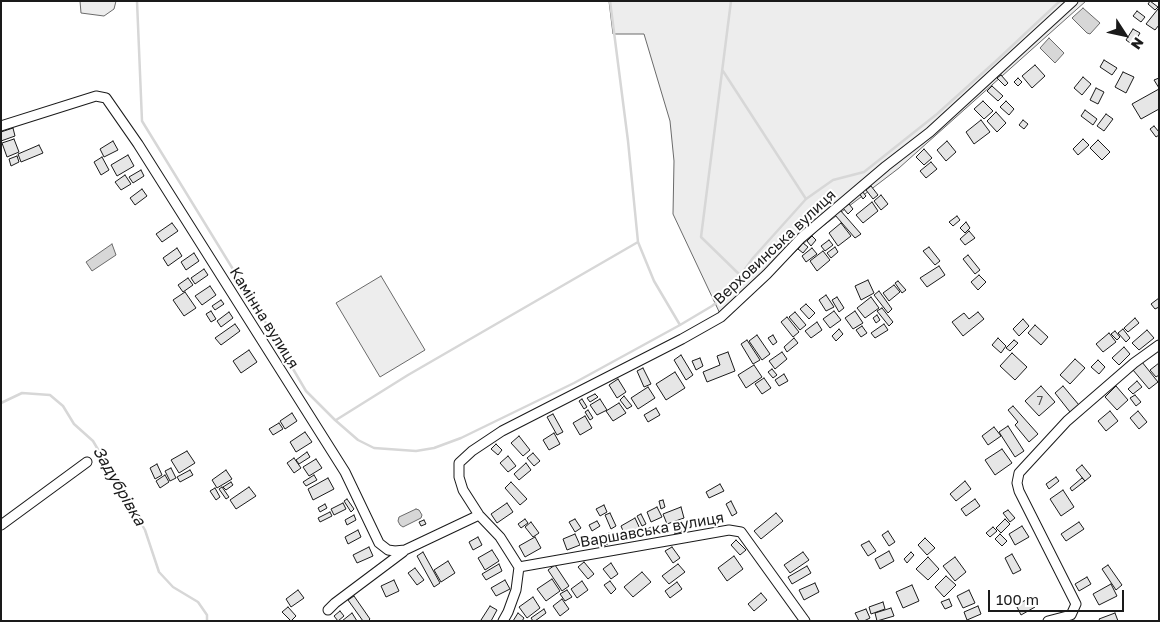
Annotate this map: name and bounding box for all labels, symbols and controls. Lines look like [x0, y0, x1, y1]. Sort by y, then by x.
north arrow [1100, 10, 1150, 60]
text: N [1128, 35, 1148, 53]
street label: Верховинська вулиця [710, 186, 840, 308]
street label: Камінна вулиця [226, 264, 302, 372]
house number: 7 [1037, 394, 1043, 408]
water label: Задубрівка [89, 443, 149, 529]
street label: Варшавська вулиця [579, 508, 725, 552]
scale bar [990, 580, 1126, 612]
text: 100 m [996, 590, 1039, 608]

